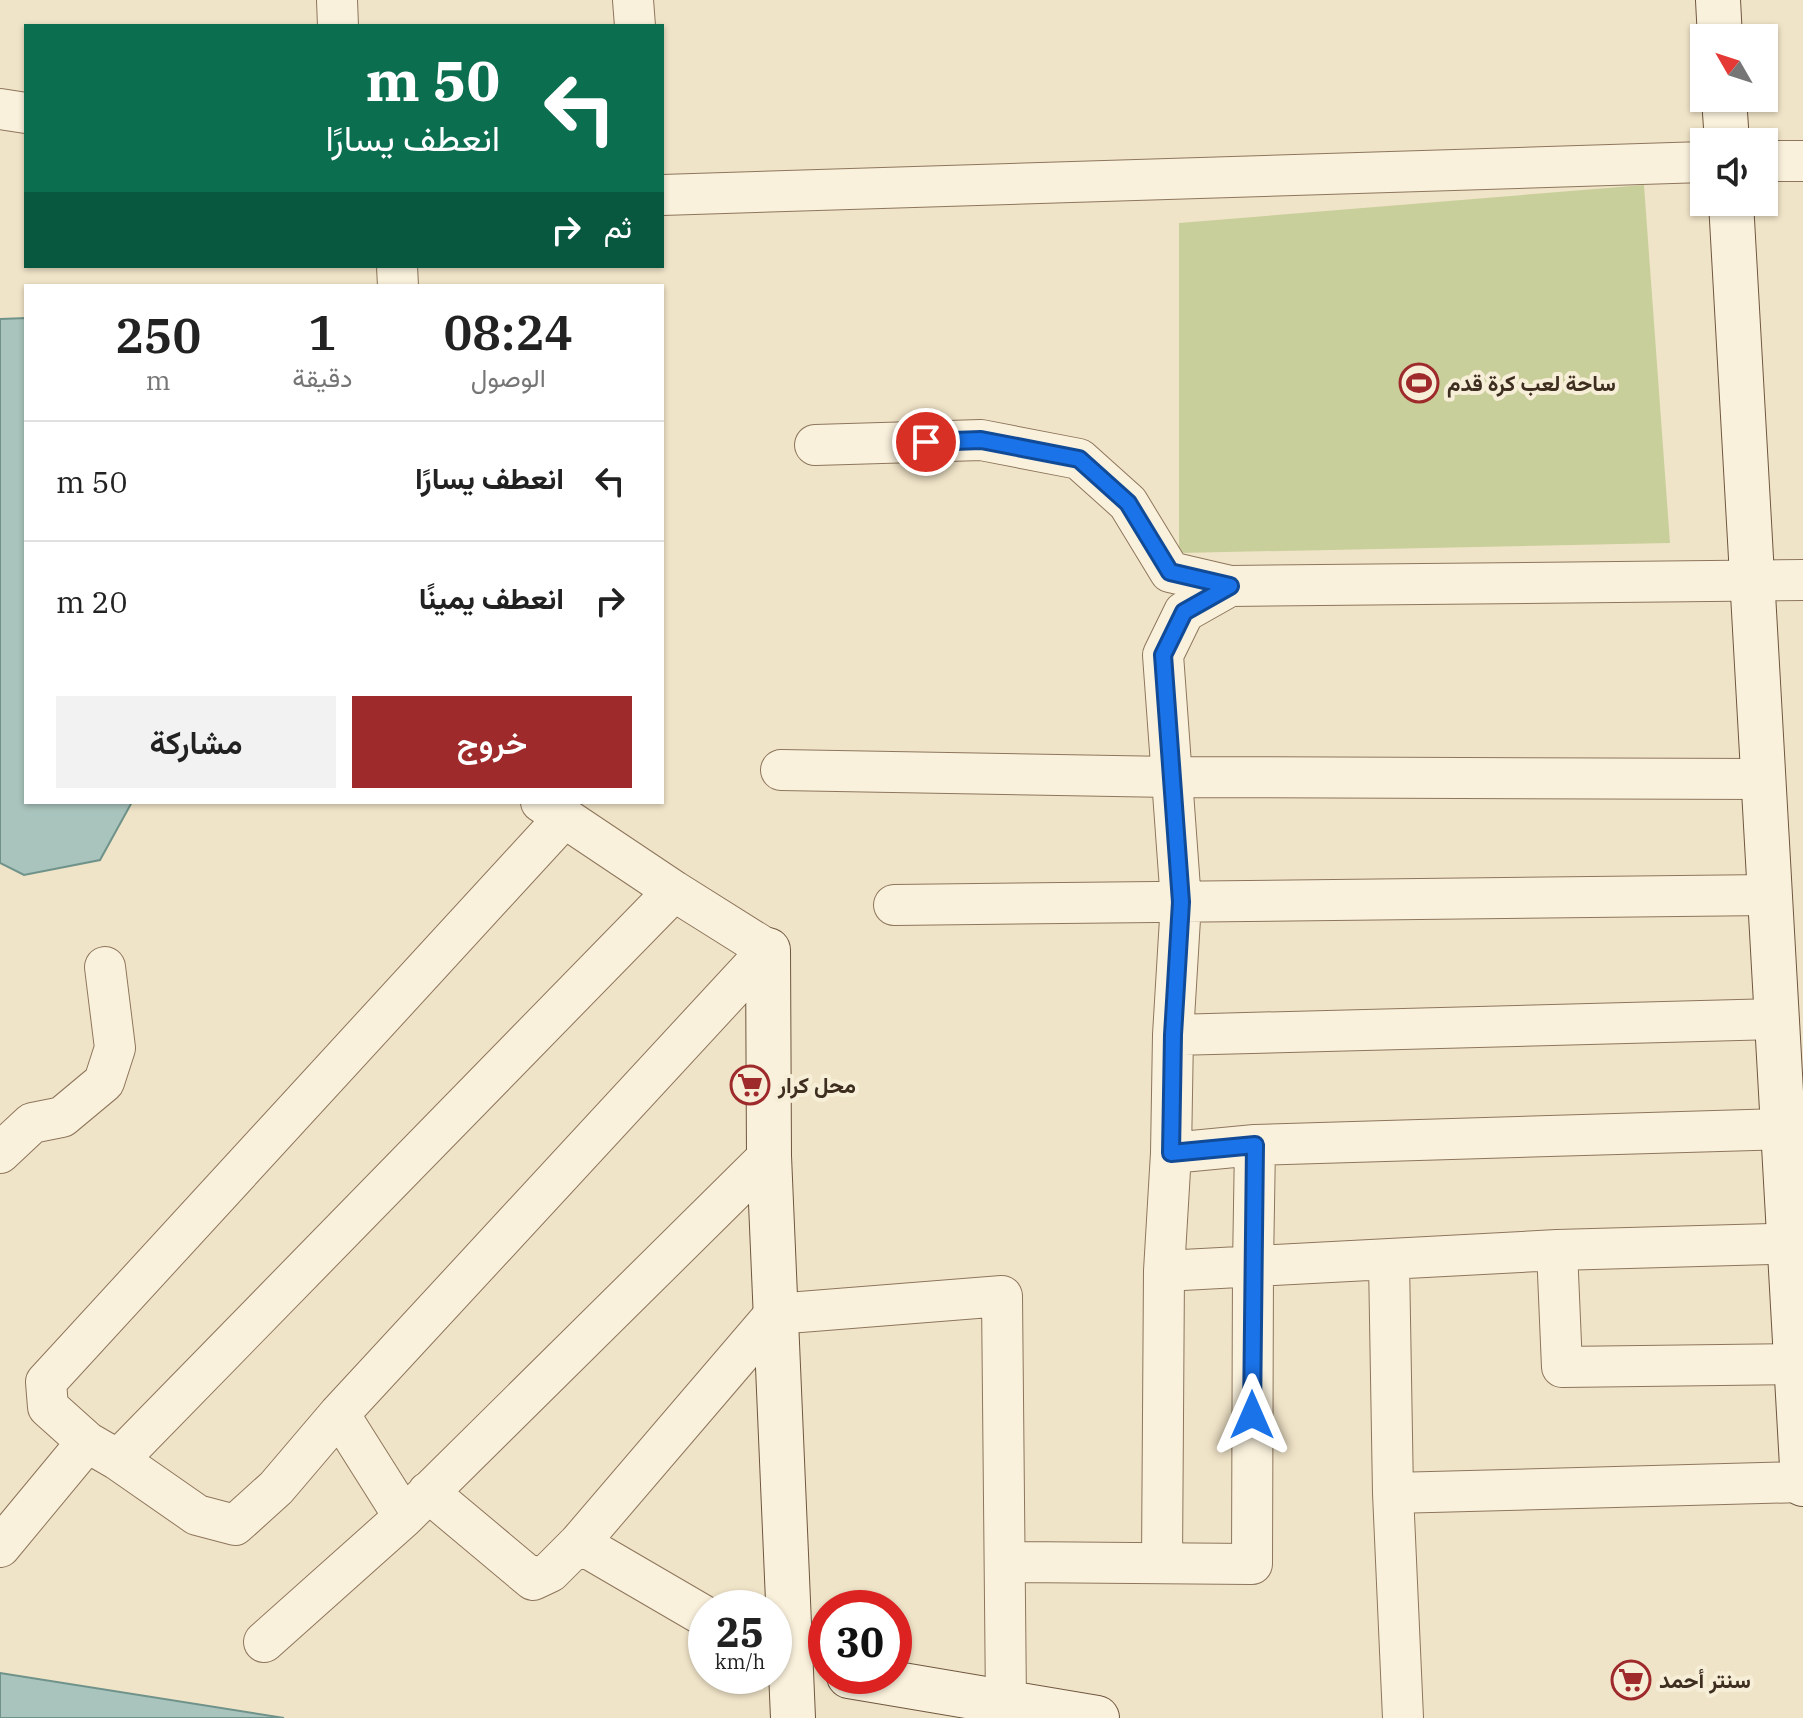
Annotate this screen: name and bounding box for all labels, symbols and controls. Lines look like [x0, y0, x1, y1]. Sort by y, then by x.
north arrow [1690, 24, 1778, 112]
map controls [1690, 24, 1778, 216]
text: 50 m [365, 44, 500, 116]
icon: left [528, 56, 632, 160]
text: انعطف يسارًا [325, 114, 500, 161]
button: sound [1690, 128, 1778, 216]
text: ثم [604, 207, 632, 246]
icon: right [544, 208, 588, 252]
text: 1 [308, 301, 337, 363]
text: 08:24 [444, 301, 573, 363]
text: 250 [115, 304, 201, 366]
text: دقيقة [292, 360, 353, 394]
text: الوصول [471, 360, 546, 394]
sports icon: ساحة لعب كرة قدم [1398, 362, 1440, 404]
text: m [146, 363, 171, 397]
place label: ساحة لعب كرة قدم [1447, 368, 1616, 398]
pin [892, 408, 960, 476]
icon: arrive [904, 420, 948, 464]
text: انعطف يسارًا [415, 458, 564, 497]
icon: left [588, 459, 632, 503]
text: 50 m [56, 462, 128, 501]
text: انعطف يمينًا [419, 578, 564, 617]
icon: right [588, 579, 632, 623]
text: 20 m [56, 582, 128, 621]
button: مشاركة [56, 696, 336, 788]
button: خروج [352, 696, 632, 788]
supermarket icon: محل كرار [729, 1064, 771, 1106]
place label: محل كرار [777, 1070, 856, 1099]
position arrow [1210, 1373, 1294, 1457]
speed limit sign: 30 [808, 1590, 912, 1694]
text: 25 [716, 1606, 764, 1658]
text: km/h [715, 1648, 765, 1675]
supermarket icon: سنتر أحمد [1610, 1659, 1652, 1701]
place label: سنتر أحمد [1659, 1665, 1751, 1694]

